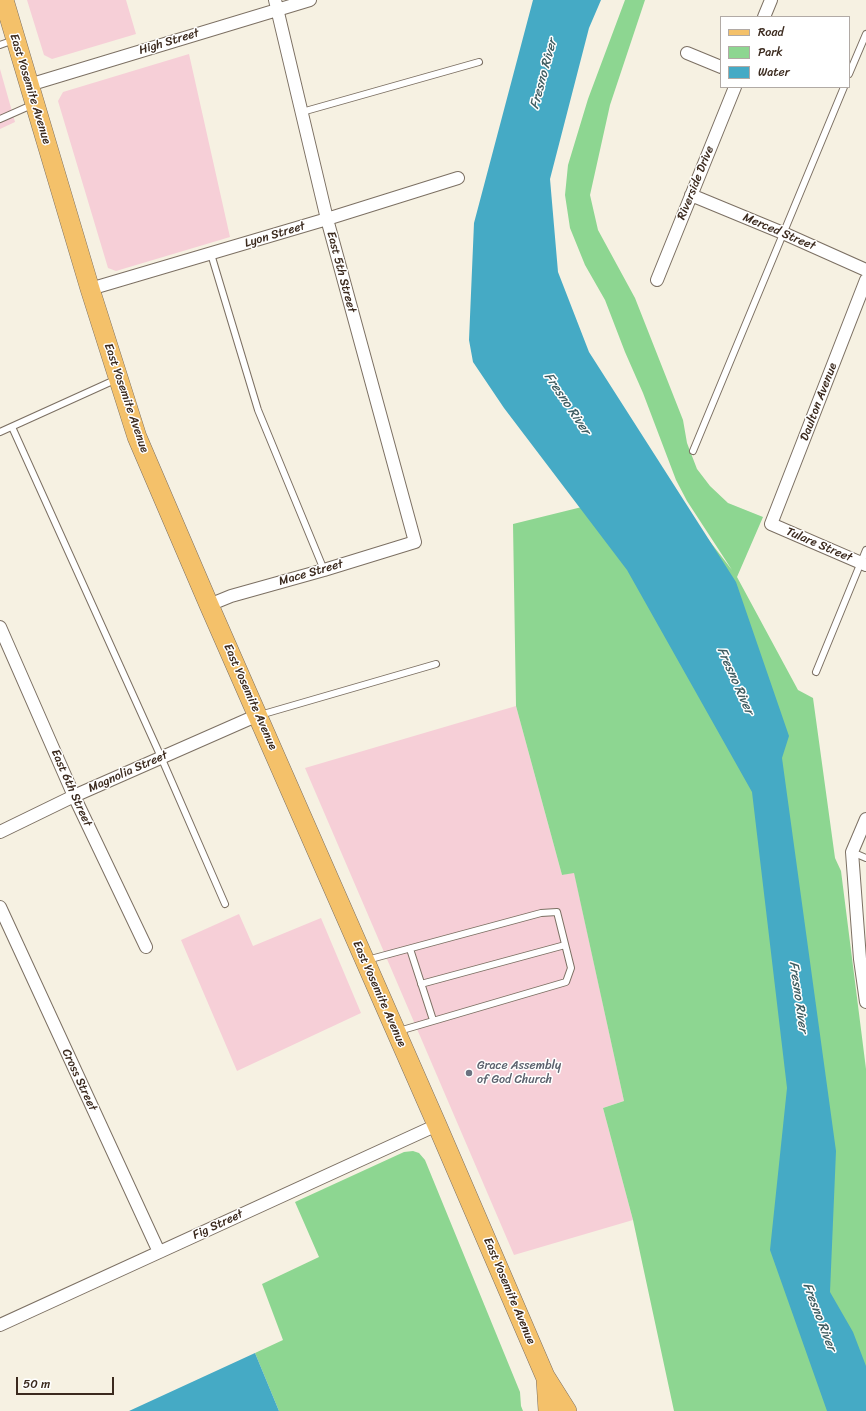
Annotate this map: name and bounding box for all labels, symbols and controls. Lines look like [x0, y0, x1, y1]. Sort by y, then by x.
legend [720, 16, 850, 88]
text: Road [758, 21, 784, 43]
street label: High Street [137, 26, 201, 58]
street label: East Yosemite Avenue [6, 32, 54, 146]
water label: Fresno River [527, 37, 561, 111]
text: Park [758, 41, 783, 63]
text: Water [758, 61, 790, 83]
street label: Riverside Drive [675, 144, 717, 222]
street label: Merced Street [741, 210, 817, 254]
street label: Lyon Street [243, 219, 307, 251]
street label: East 5th Street [323, 230, 359, 314]
street label: East Yosemite Avenue [101, 341, 151, 455]
street label: Daulton Avenue [798, 361, 840, 443]
water label: Fresno River [540, 370, 594, 438]
street label: Tulare Street [784, 525, 854, 565]
street label: Mace Street [277, 557, 345, 589]
street label: East Yosemite Avenue [220, 642, 280, 752]
water label: Fresno River [713, 645, 757, 717]
street label: East 6th Street [48, 747, 94, 829]
street label: Magnolia Street [86, 748, 170, 796]
street label: East Yosemite Avenue [349, 939, 409, 1049]
water label: Fresno River [785, 960, 811, 1034]
street label: Cross Street [58, 1047, 100, 1113]
place label: Grace Assembly of God Church [477, 1059, 561, 1087]
marker: Grace Assembly of God Church [464, 1068, 474, 1078]
street label: Fig Street [191, 1207, 245, 1243]
street label: East Yosemite Avenue [480, 1235, 538, 1347]
water label: Fresno River [799, 1281, 839, 1353]
scale bar [18, 1369, 116, 1395]
text: 50 m [23, 1373, 50, 1395]

